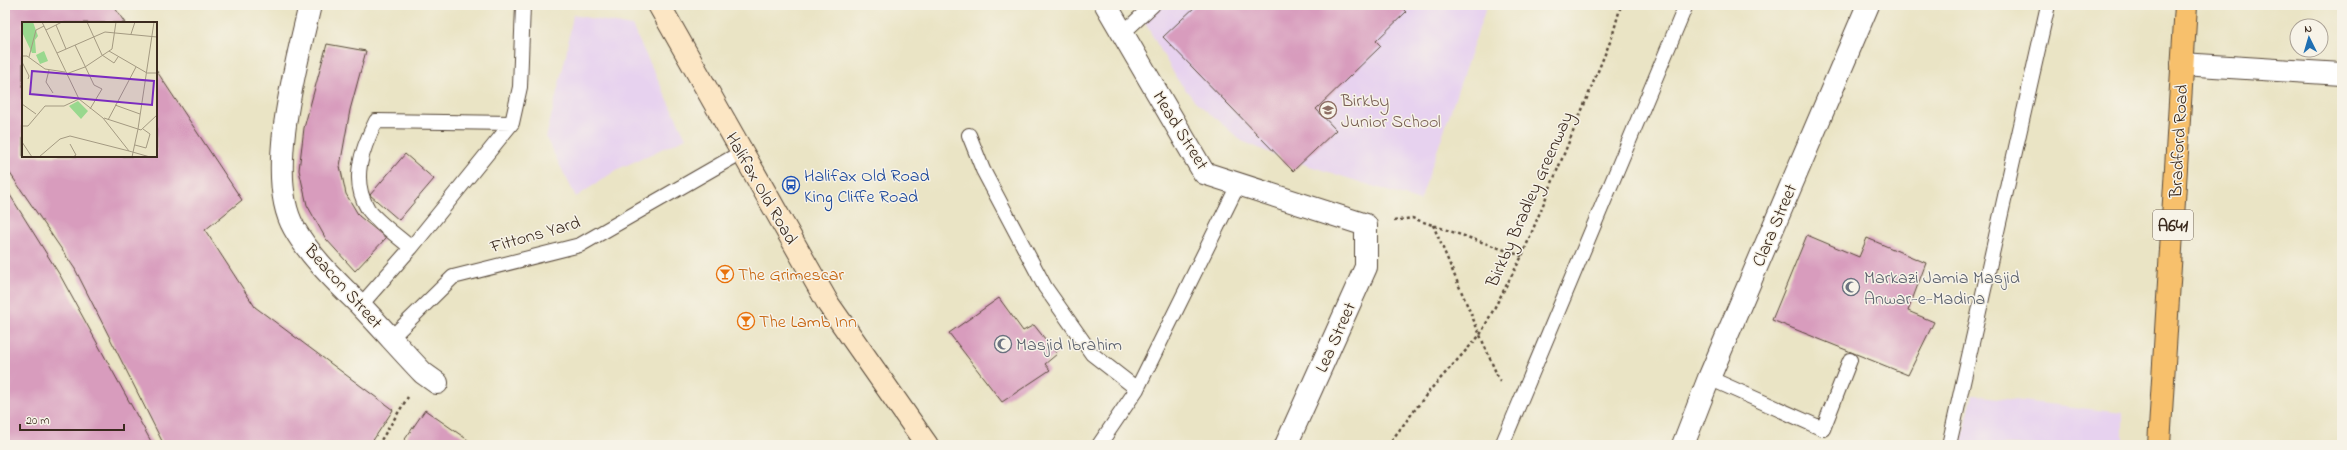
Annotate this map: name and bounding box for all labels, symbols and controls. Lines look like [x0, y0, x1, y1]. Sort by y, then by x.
north arrow [2289, 18, 2329, 58]
text: N [2304, 21, 2313, 37]
inset map [22, 22, 157, 157]
street label: Bradford Road [2164, 84, 2196, 199]
street label: Mead Street [1145, 87, 1214, 176]
place label: Birkby Junior School [1340, 89, 1441, 136]
school or university icon: Birkby Junior School [1318, 100, 1338, 120]
street label: Birkby Bradley Greenway [1480, 108, 1581, 293]
street label: Halifax Old Road [718, 128, 803, 250]
place label: Halifax Old Road King Cliffe Road [804, 164, 930, 212]
bus stop icon: Halifax Old Road King Cliffe Road [781, 175, 801, 195]
street label: Clara Street [1747, 180, 1805, 271]
road number: A641 [2153, 210, 2193, 240]
street label: Fittons Yard [487, 211, 584, 261]
street label: Beacon Street [297, 239, 388, 335]
place label: The Grimescar [738, 263, 844, 289]
bar icon: The Grimescar [715, 264, 735, 284]
place label: Markazi Jamia Masjid Anwar-e-Madina [1864, 266, 2020, 313]
mosque icon: Markazi Jamia Masjid Anwar-e-Madina [1841, 277, 1861, 297]
street label: Lea Street [1310, 299, 1364, 377]
place label: The Lamb Inn [759, 310, 857, 336]
bar icon: The Lamb Inn [736, 311, 756, 331]
place label: Masjid Ibrahim [1016, 333, 1122, 359]
mosque icon: Masjid Ibrahim [993, 334, 1013, 354]
scale bar [20, 406, 124, 432]
text: 20 m [26, 412, 49, 430]

